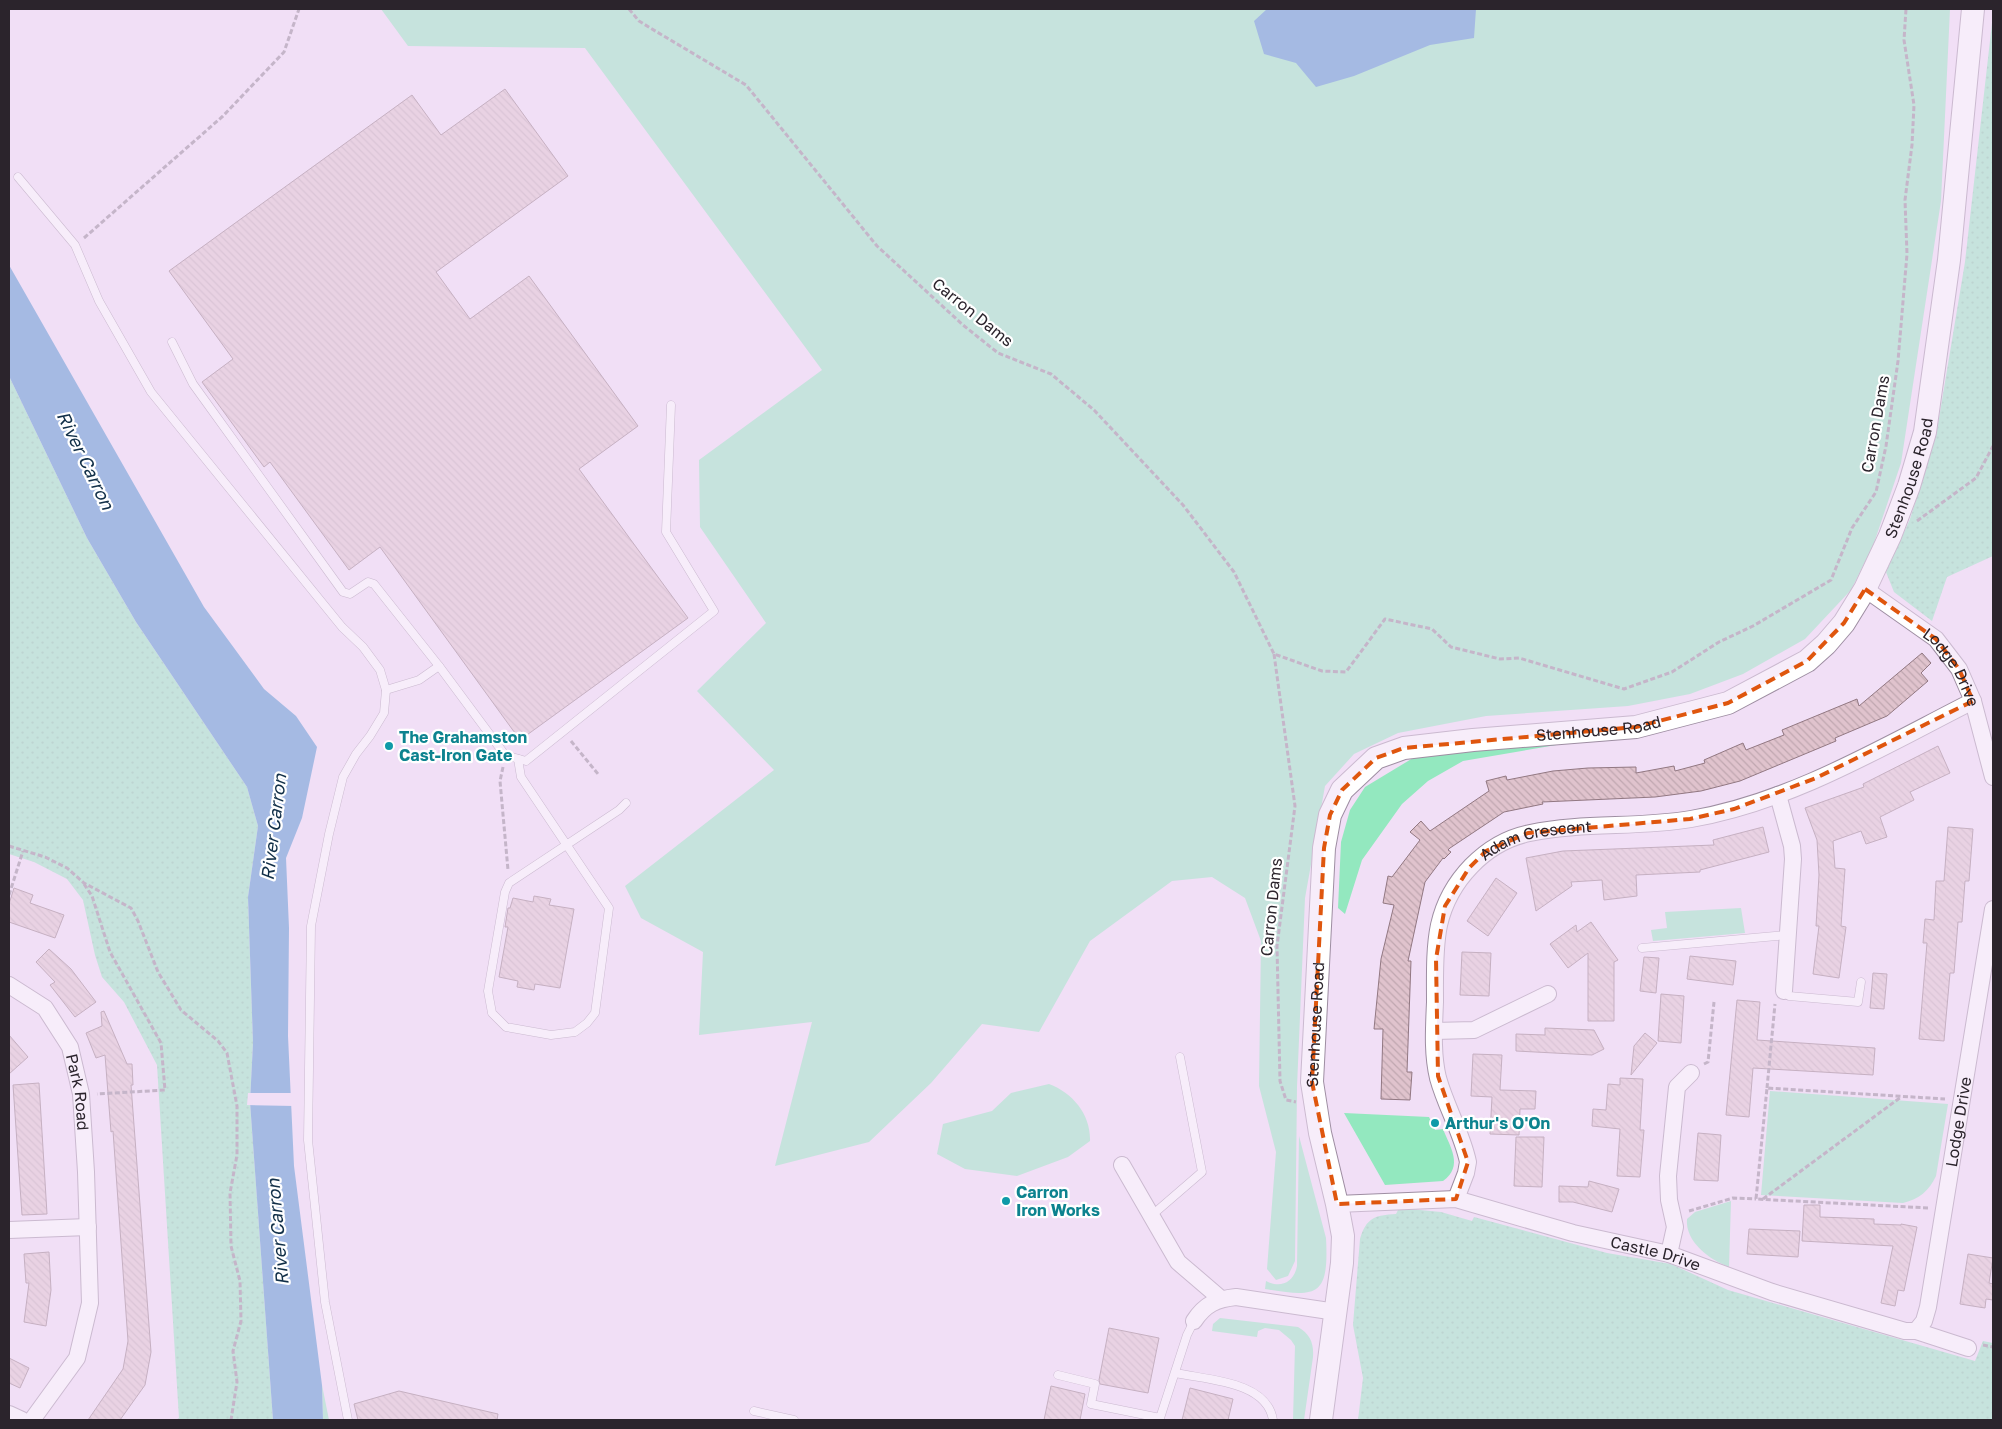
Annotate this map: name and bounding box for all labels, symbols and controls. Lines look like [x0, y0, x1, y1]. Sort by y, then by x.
street label: Carron Dams [928, 273, 1018, 351]
street label: Carron Dams [1857, 374, 1893, 474]
water label: River Carron [53, 407, 120, 514]
street label: Stenhouse Road [1880, 417, 1937, 541]
street label: Lodge Drive [1919, 623, 1984, 708]
street label: Stenhouse Road [1535, 711, 1663, 745]
place label: The Grahamston Cast-Iron Gate [399, 727, 527, 765]
marker: The Grahamston Cast-Iron Gate [383, 740, 395, 752]
water label: River Carron [256, 772, 291, 881]
street label: Adam Crescent [1475, 816, 1592, 864]
street label: Carron Dams [1256, 857, 1286, 957]
street label: Stenhouse Road [1301, 961, 1328, 1089]
street label: Park Road [62, 1052, 93, 1131]
street label: Lodge Drive [1941, 1075, 1975, 1168]
place label: Arthur's O'On [1445, 1113, 1550, 1133]
marker: Arthur's O'On [1429, 1117, 1441, 1129]
water label: River Carron [261, 1177, 293, 1286]
place label: Carron Iron Works [1016, 1182, 1100, 1220]
marker: Carron Iron Works [1000, 1195, 1012, 1207]
street label: Castle Drive [1609, 1231, 1704, 1275]

